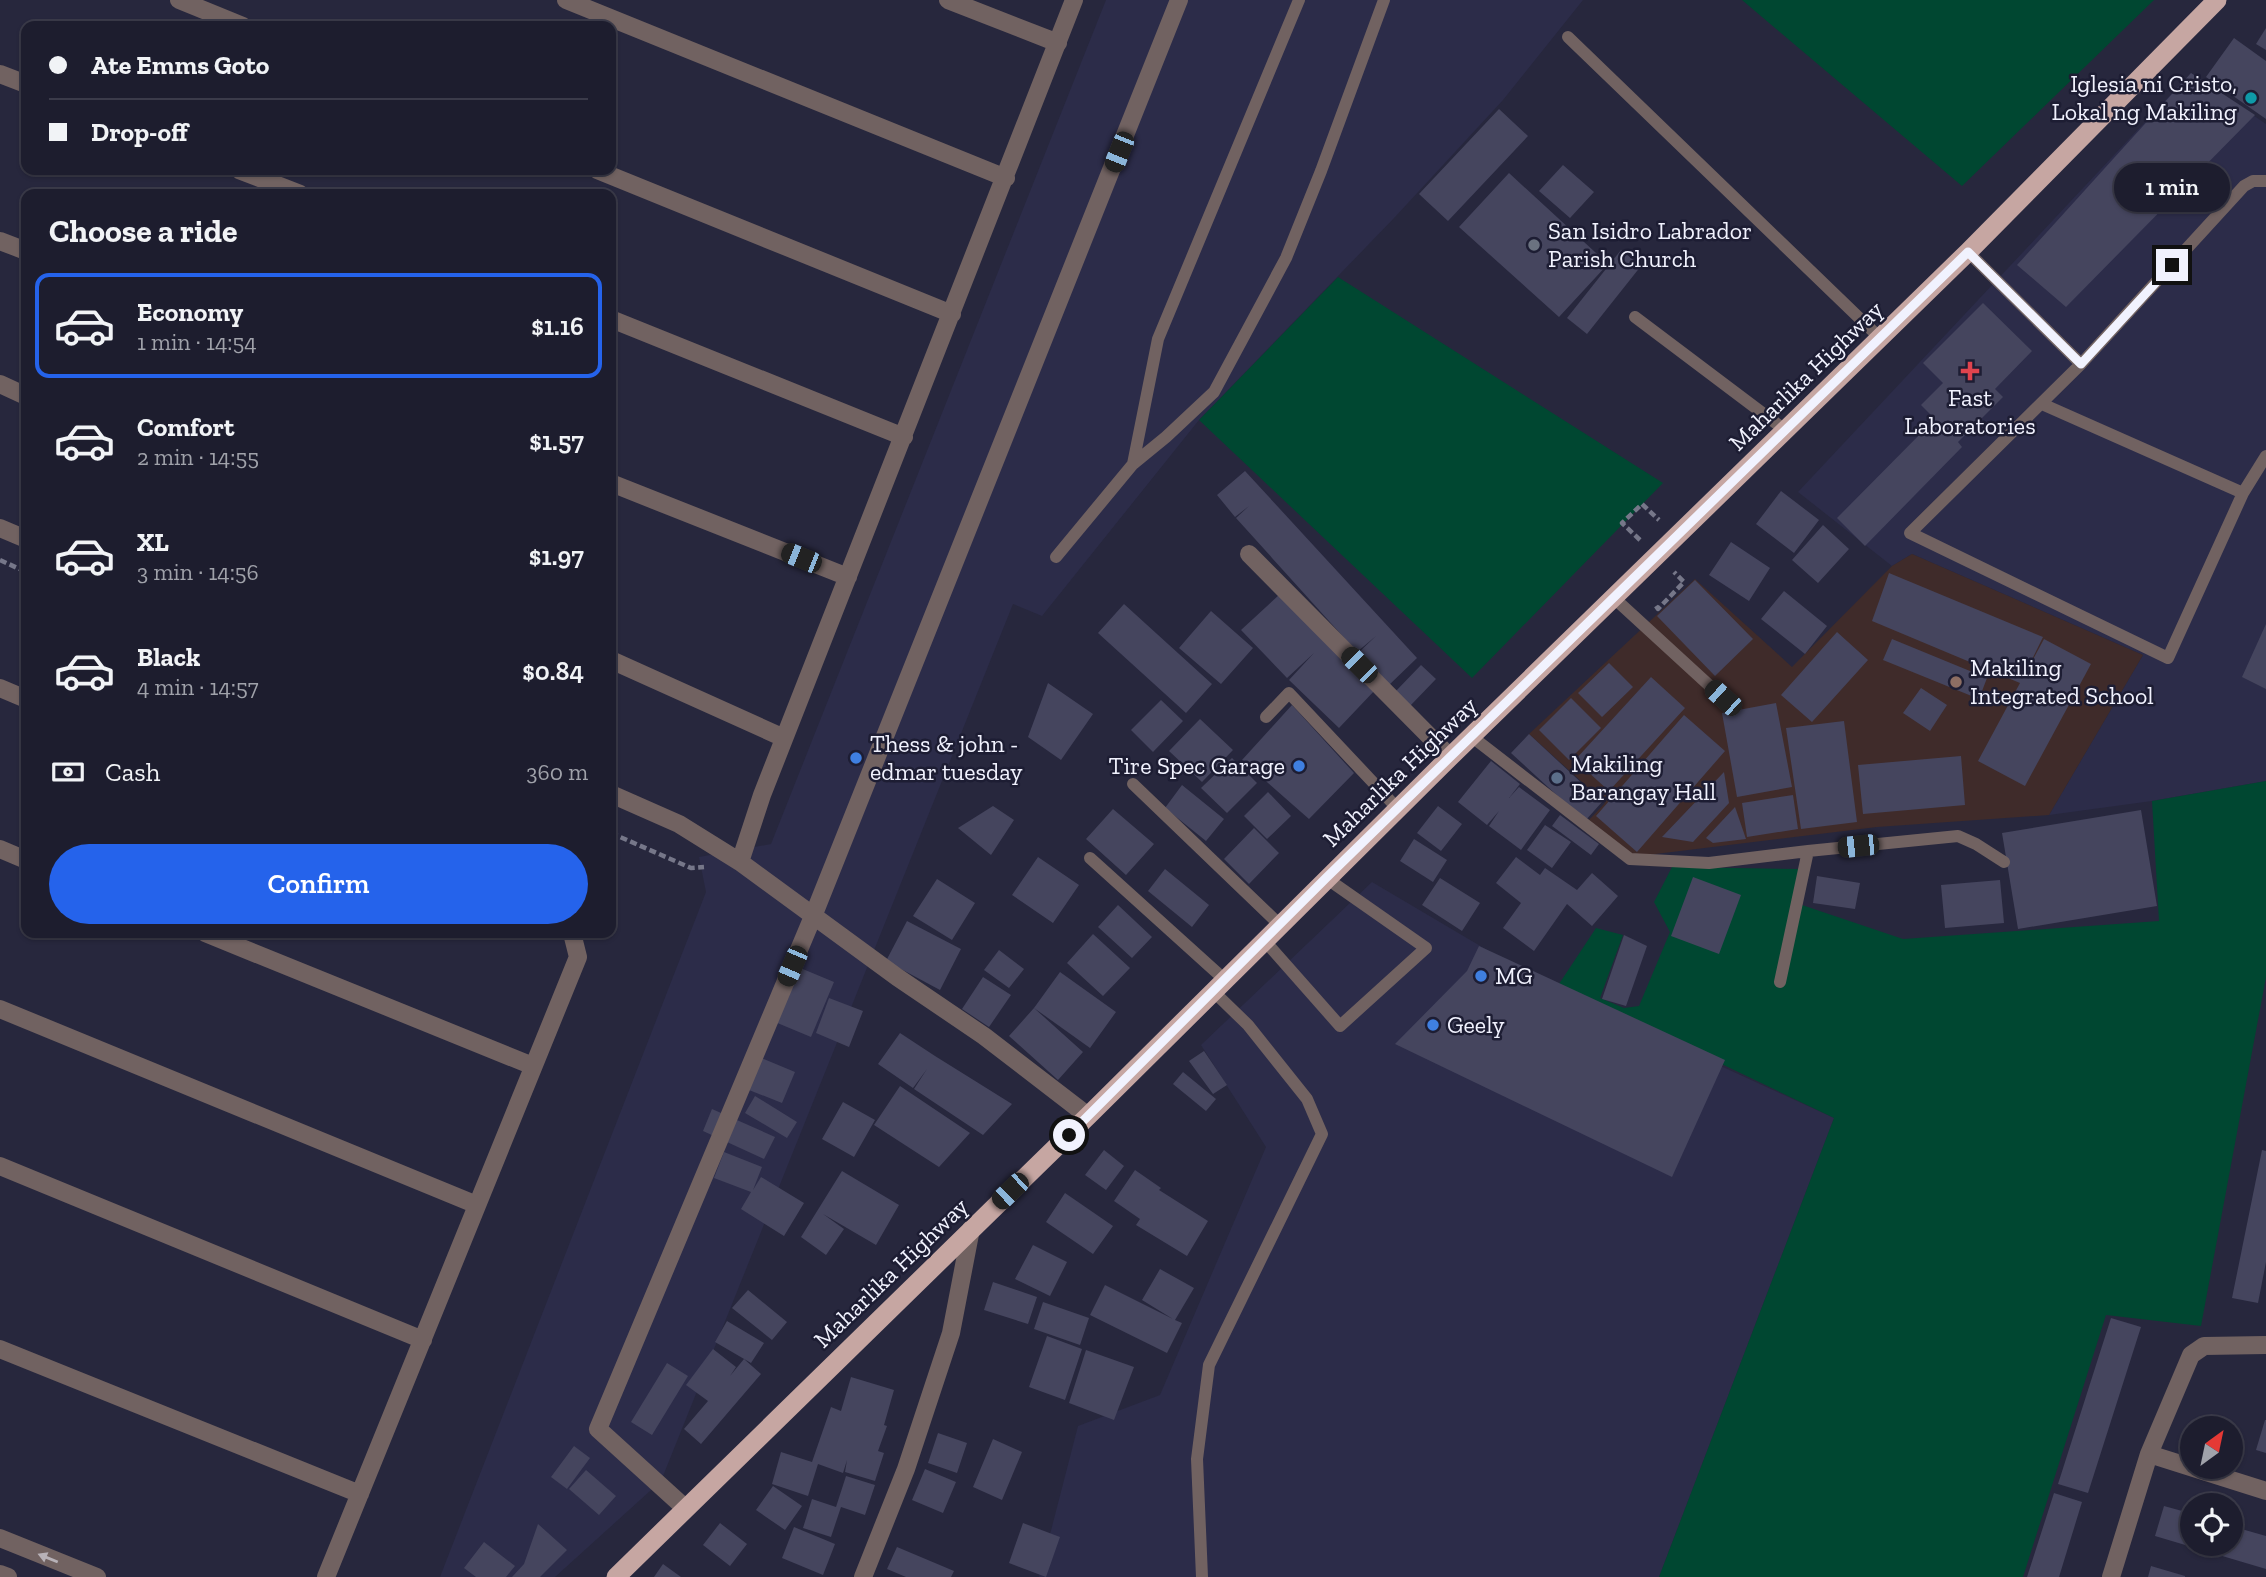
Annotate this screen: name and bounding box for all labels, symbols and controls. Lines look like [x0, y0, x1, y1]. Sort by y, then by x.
text: Ate Emms Goto [91, 49, 269, 81]
place label: Iglesia ni Cristo, Lokal ng Makiling [2052, 69, 2237, 126]
marker: Iglesia ni Cristo, Lokal ng Makiling [2243, 90, 2259, 106]
text: Drop-off [91, 116, 188, 148]
car [1102, 129, 1137, 175]
callout: 1 min [2114, 163, 2230, 212]
text: 1 min [2145, 173, 2199, 201]
text: Choose a ride [49, 212, 237, 250]
place label: San Isidro Labrador Parish Church [1548, 216, 1752, 273]
marker: San Isidro Labrador Parish Church [1526, 237, 1542, 253]
route end [2156, 249, 2188, 281]
icon: car [53, 294, 116, 357]
street label: Maharlika Highway [1723, 294, 1889, 457]
text: Economy [137, 296, 243, 328]
text: $1.16 [531, 310, 584, 342]
text: 1 min · 14:54 [137, 328, 257, 356]
marker: Fast Laboratories [1960, 361, 1980, 381]
place label: Fast Laboratories [1904, 383, 2036, 440]
icon: car [53, 409, 116, 472]
text: Comfort [137, 411, 234, 443]
text: $1.57 [529, 425, 584, 457]
text: 2 min · 14:55 [137, 443, 259, 471]
icon: car [53, 524, 116, 587]
text: XL [137, 526, 169, 558]
text: $1.97 [529, 540, 584, 572]
car [778, 540, 825, 576]
text: 3 min · 14:56 [137, 558, 259, 586]
icon: car [53, 639, 116, 702]
text: Black [137, 641, 200, 673]
car [1337, 643, 1382, 687]
place label: Makiling Integrated School [1970, 653, 2154, 710]
text: $0.84 [522, 655, 584, 687]
text: 4 min · 14:57 [137, 673, 259, 701]
marker: Makiling Integrated School [1948, 674, 1964, 690]
car [1701, 676, 1746, 720]
street label: Maharlika Highway [1317, 690, 1483, 853]
place label: Thess & john - edmar tuesday [870, 729, 1023, 786]
place label: Makiling Barangay Hall [1571, 749, 1716, 806]
marker: Thess & john - edmar tuesday [848, 750, 864, 766]
place label: Tire Spec Garage [1109, 751, 1285, 780]
icon: cash [49, 753, 87, 791]
text: Cash [105, 756, 160, 788]
text: 360 m [526, 758, 588, 786]
marker: Tire Spec Garage [1291, 758, 1307, 774]
marker: Makiling Barangay Hall [1549, 770, 1565, 786]
car [1837, 833, 1880, 859]
button: Confirm [49, 844, 588, 924]
car [775, 943, 810, 989]
place label: MG [1495, 961, 1532, 990]
marker: MG [1473, 968, 1489, 984]
place label: Geely [1447, 1010, 1505, 1039]
marker: Geely [1425, 1017, 1441, 1033]
route start [1053, 1119, 1085, 1151]
car [988, 1169, 1033, 1213]
street label: Maharlika Highway [808, 1191, 974, 1354]
north arrow [2180, 1416, 2244, 1479]
map controls [2180, 1416, 2243, 1556]
button: locate [2180, 1493, 2243, 1556]
one-way arrow [38, 1552, 59, 1563]

